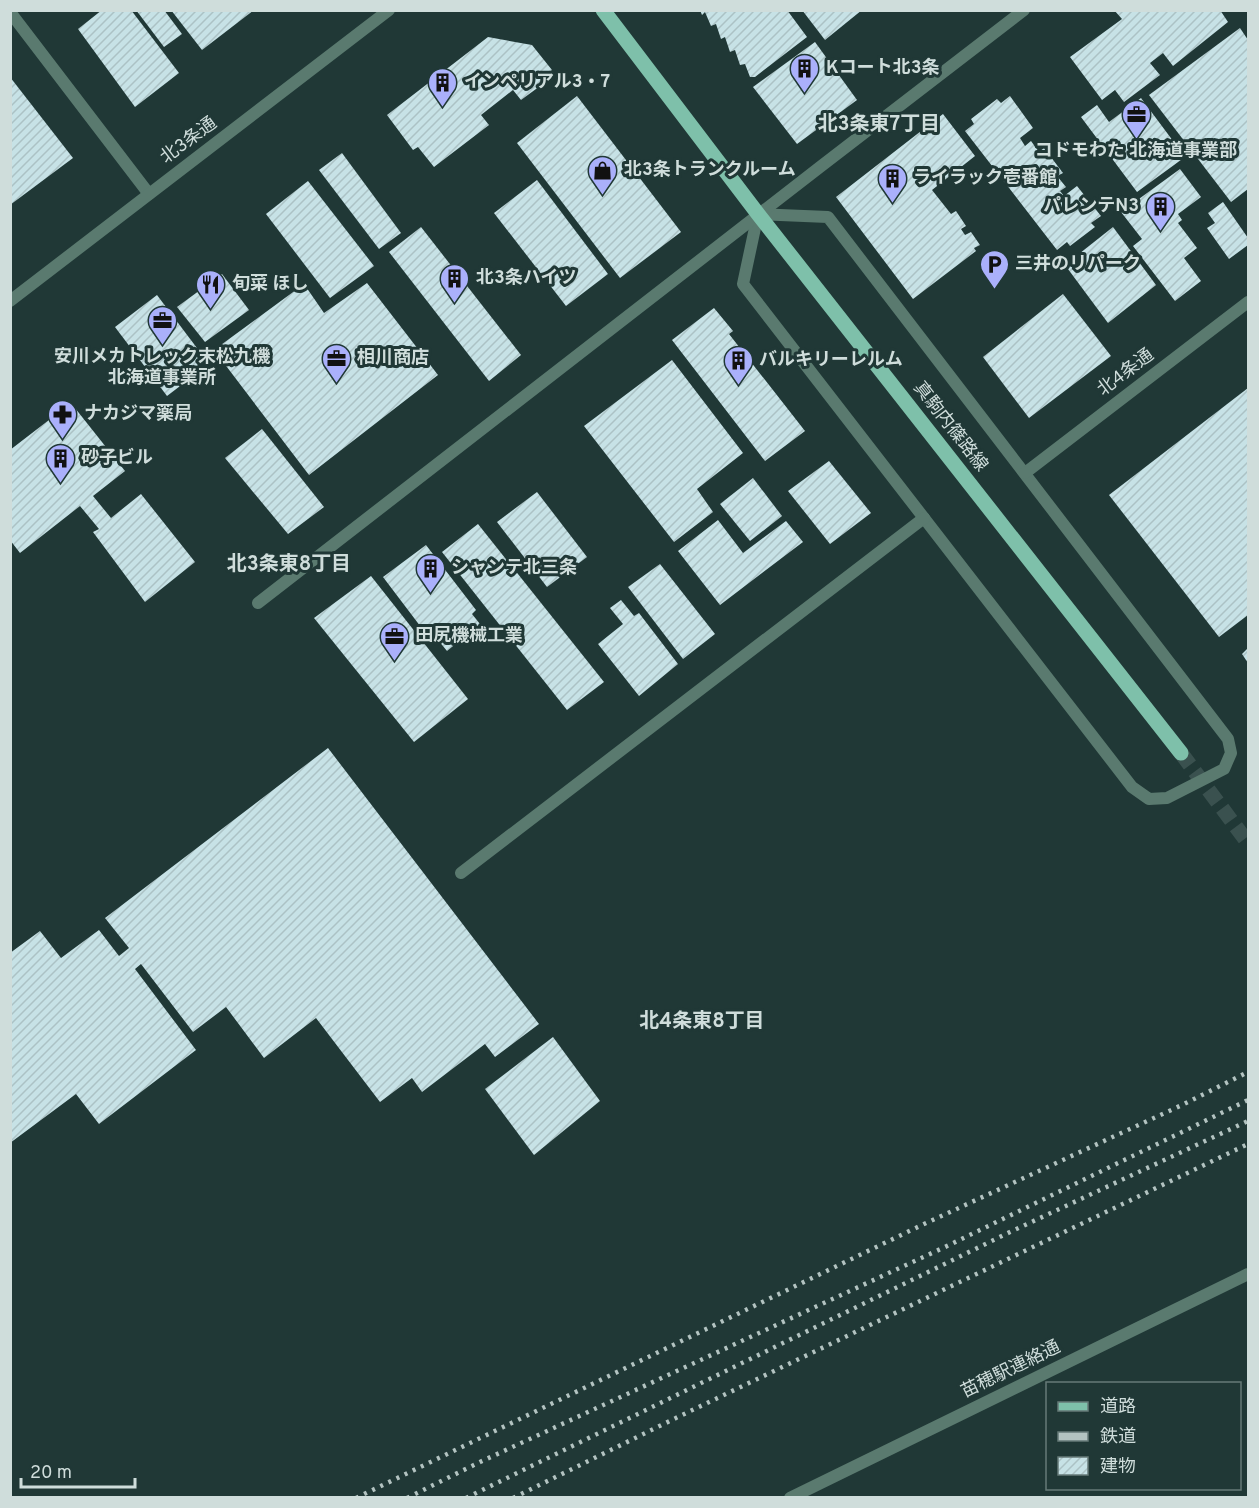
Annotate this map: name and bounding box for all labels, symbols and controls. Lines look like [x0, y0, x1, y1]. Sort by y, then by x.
building icon: Kコート北3条 [789, 52, 821, 94]
place label: Kコート北3条 [826, 57, 940, 80]
building icon: インペリアル3・7 [427, 66, 459, 108]
place label: インペリアル3・7 [464, 71, 610, 94]
office icon: コドモわた 北海道事業部 [1120, 98, 1152, 140]
street label: 北3条通 [156, 112, 222, 170]
district label: 北3条東7丁目 [818, 112, 940, 138]
place label: コドモわた 北海道事業部 [1035, 140, 1237, 163]
shop icon: 北3条トランクルーム [587, 154, 619, 196]
place label: 北3条トランクルーム [624, 159, 796, 182]
building icon: ライラック壱番館 [876, 162, 908, 204]
place label: ライラック壱番館 [913, 167, 1057, 190]
building icon: パレンテN3 [1144, 190, 1176, 232]
place label: パレンテN3 [1043, 195, 1139, 218]
parking icon: 三井のリパーク [978, 248, 1010, 290]
place label: 三井のリパーク [1015, 253, 1141, 276]
building icon: 北3条ハイツ [439, 262, 471, 304]
place label: 北3条ハイツ [476, 267, 576, 290]
restaurant icon: 旬菜 ほし [195, 268, 227, 310]
place label: 旬菜 ほし [232, 273, 309, 296]
office icon: 安川メカトレック末松九機 北海道事業所 [146, 304, 178, 346]
office icon: 相川商店 [320, 342, 352, 384]
building icon: バルキリーレルム [722, 344, 754, 386]
street label: 北4条通 [1093, 344, 1159, 402]
place label: 安川メカトレック末松九機 北海道事業所 [54, 346, 271, 390]
place label: 相川商店 [357, 347, 429, 370]
place label: バルキリーレルム [759, 349, 903, 372]
street label: 真駒内篠路線 [908, 377, 992, 477]
pharmacy icon: ナカジマ薬局 [47, 398, 79, 440]
place label: ナカジマ薬局 [84, 403, 192, 426]
building icon: 砂子ビル [44, 442, 76, 484]
place label: 砂子ビル [81, 447, 153, 470]
district label: 北3条東8丁目 [227, 552, 351, 578]
building icon: シャンテ北三条 [414, 552, 446, 594]
place label: シャンテ北三条 [451, 557, 577, 580]
office icon: 田尻機械工業 [378, 620, 410, 662]
place label: 田尻機械工業 [415, 625, 523, 648]
district label: 北4条東8丁目 [639, 1009, 765, 1035]
street label: 苗穂駅連絡通 [957, 1336, 1065, 1404]
legend [1046, 1382, 1241, 1490]
text: 道路 [1100, 1396, 1136, 1419]
text: 鉄道 [1100, 1426, 1136, 1449]
scale bar [21, 1451, 135, 1489]
text: 建物 [1100, 1456, 1136, 1479]
text: 20 m [30, 1462, 72, 1485]

